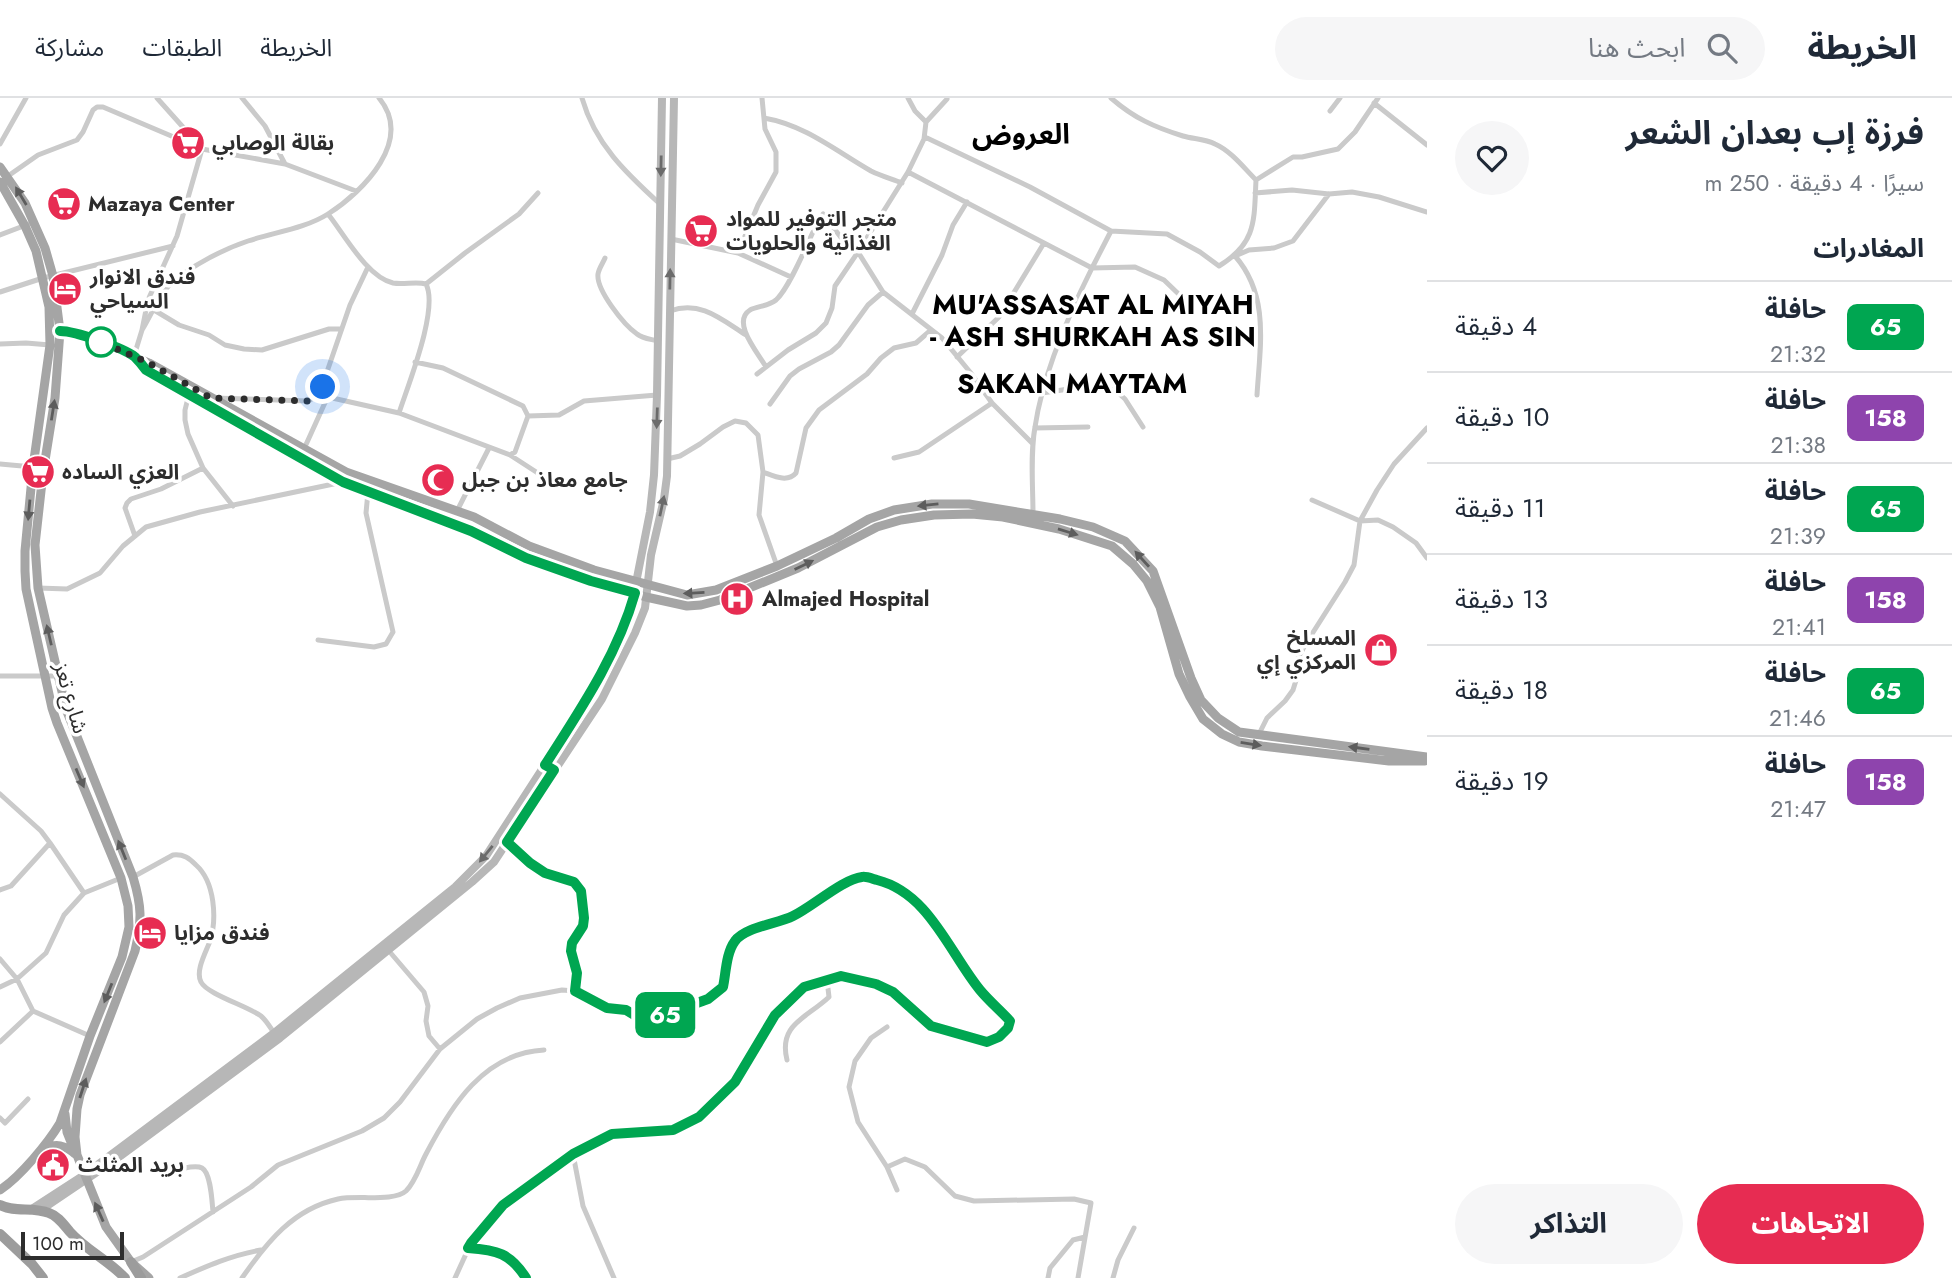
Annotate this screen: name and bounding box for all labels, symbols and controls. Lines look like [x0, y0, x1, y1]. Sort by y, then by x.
search box [1275, 17, 1765, 80]
text: الخريطة [1807, 24, 1917, 71]
text: ابحث هنا [1588, 29, 1685, 67]
icon: search [1703, 29, 1741, 67]
text: مشاركة [35, 30, 104, 65]
text: الطبقات [142, 30, 222, 65]
text: الخريطة [260, 30, 332, 65]
text: فرزة إب بعدان الشعر [1626, 109, 1924, 156]
district label: العروض [972, 114, 1070, 155]
button: heart [1455, 121, 1529, 195]
supermarket icon: بقالة الوصابي [169, 124, 207, 162]
place label: بقالة الوصابي [212, 128, 334, 160]
one-way arrow [655, 155, 667, 177]
text: سيرًا · 4 دقيقة · 250 m [1705, 166, 1924, 200]
supermarket icon: Mazaya Center [45, 185, 83, 223]
one-way arrow [14, 187, 27, 206]
place label: Mazaya Center [88, 189, 235, 219]
place label: متجر التوفير للمواد الغذائية والحلويات [726, 204, 897, 258]
supermarket icon: متجر التوفير للمواد الغذائية والحلويات [682, 212, 720, 250]
text: المغادرات [1813, 229, 1924, 267]
place label: فندق الانوار السياحي [89, 262, 195, 318]
one-way arrow [665, 267, 676, 289]
hotel icon: فندق الانوار السياحي [46, 270, 84, 308]
district label: MU'ASSASAT AL MIYAH - ASH SHURKAH AS SIN [930, 284, 1256, 357]
text: حافلة [1765, 290, 1826, 328]
text: 4 دقيقة [1455, 307, 1537, 345]
text: 65 [1870, 309, 1901, 344]
unlabelled marker [86, 327, 116, 357]
text: 21:32 [1770, 337, 1826, 371]
district label: SAKAN MAYTAM [957, 363, 1187, 404]
your location [305, 369, 340, 404]
text: حافلة [1765, 381, 1826, 419]
text: 10 دقيقة [1455, 398, 1549, 436]
one-way arrow [48, 399, 59, 421]
text: 158 [1864, 400, 1907, 435]
one-way arrow [651, 407, 662, 429]
text: 21:38 [1771, 428, 1826, 462]
supermarket icon: العزي الساده [19, 453, 57, 491]
place label: العزي الساده [62, 457, 179, 489]
mosque icon: جامع معاذ بن جبل [419, 461, 457, 499]
place label: جامع معاذ بن جبل [462, 465, 628, 495]
text: حافلة [1765, 472, 1826, 510]
text: 11 دقيقة [1455, 489, 1545, 527]
text: 65 [1870, 491, 1901, 526]
one-way arrow [657, 495, 668, 517]
one-way arrow [23, 499, 34, 521]
one-way arrow [917, 500, 939, 511]
text: 21:39 [1770, 519, 1826, 553]
one-way arrow [1058, 527, 1079, 537]
one-way arrow [1134, 550, 1150, 568]
one-way arrow [794, 559, 814, 571]
text: حافلة [1765, 563, 1826, 601]
hospital icon: Almajed Hospital [718, 580, 756, 618]
text: 13 دقيقة [1455, 580, 1548, 618]
text: 158 [1864, 582, 1907, 617]
place label: Almajed Hospital [761, 584, 930, 614]
one-way arrow [683, 588, 705, 599]
text: 21:41 [1772, 610, 1826, 644]
place label: المسلخ المركزي إي [1257, 623, 1356, 679]
one-way arrow [43, 624, 54, 646]
shop icon: المسلخ المركزي إي [1362, 631, 1400, 669]
text: حافلة [1765, 654, 1826, 692]
street label: شارع تعز [46, 658, 95, 737]
text: 18 دقيقة [1455, 671, 1548, 709]
text: 65 [1870, 673, 1901, 708]
text: 21:46 [1769, 701, 1826, 735]
one-way arrow [1240, 739, 1262, 750]
one-way arrow [1348, 742, 1370, 753]
text: حافلة [1765, 745, 1826, 783]
text: 19 دقيقة [1455, 762, 1549, 800]
text: 158 [1864, 764, 1907, 799]
one-way arrow [74, 767, 85, 788]
text: 21:47 [1770, 792, 1826, 826]
one-way arrow [116, 839, 127, 860]
one-way arrow [478, 845, 493, 863]
hotel icon: فندق مزايا [131, 914, 169, 952]
place label: فندق مزايا [174, 918, 270, 948]
one-way arrow [102, 982, 113, 1003]
line badge: 65 [634, 992, 696, 1038]
text: 65 [649, 997, 681, 1032]
one-way arrow [78, 1078, 89, 1099]
public building icon: بريد المثلث [34, 1146, 72, 1184]
place label: بريد المثلث [78, 1150, 184, 1180]
button: التذاكر [1455, 1184, 1683, 1264]
button: الاتجاهات [1697, 1184, 1924, 1264]
one-way arrow [93, 1202, 105, 1222]
scale bar [21, 1229, 124, 1261]
text: 100 m [32, 1230, 84, 1257]

